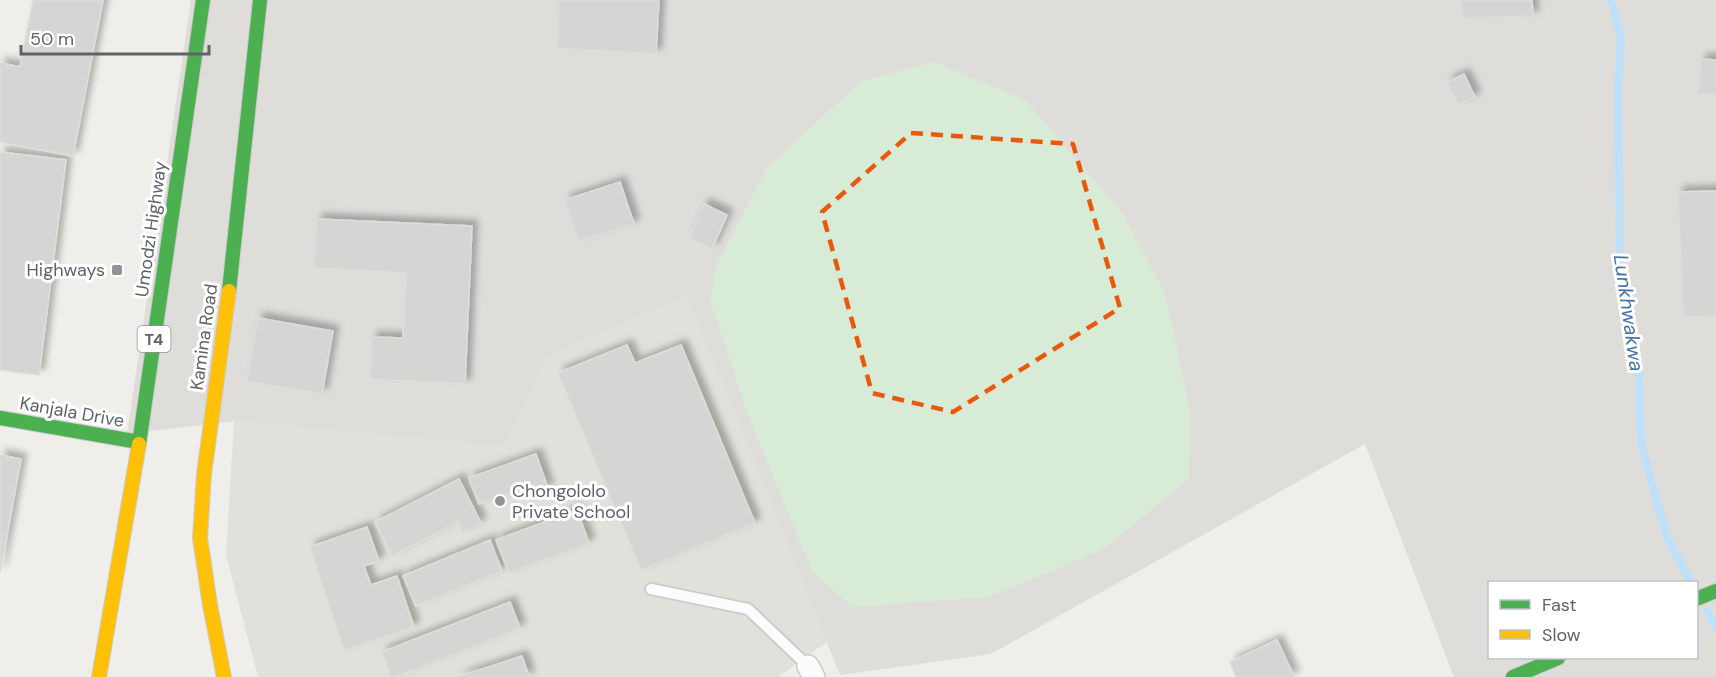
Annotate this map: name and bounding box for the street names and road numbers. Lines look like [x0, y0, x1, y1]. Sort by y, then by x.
street label: Umodzi Highway [130, 159, 172, 299]
street label: Kamina Road [185, 282, 223, 392]
road number: T4 [138, 326, 170, 352]
street label: Kanjala Drive [18, 391, 126, 433]

